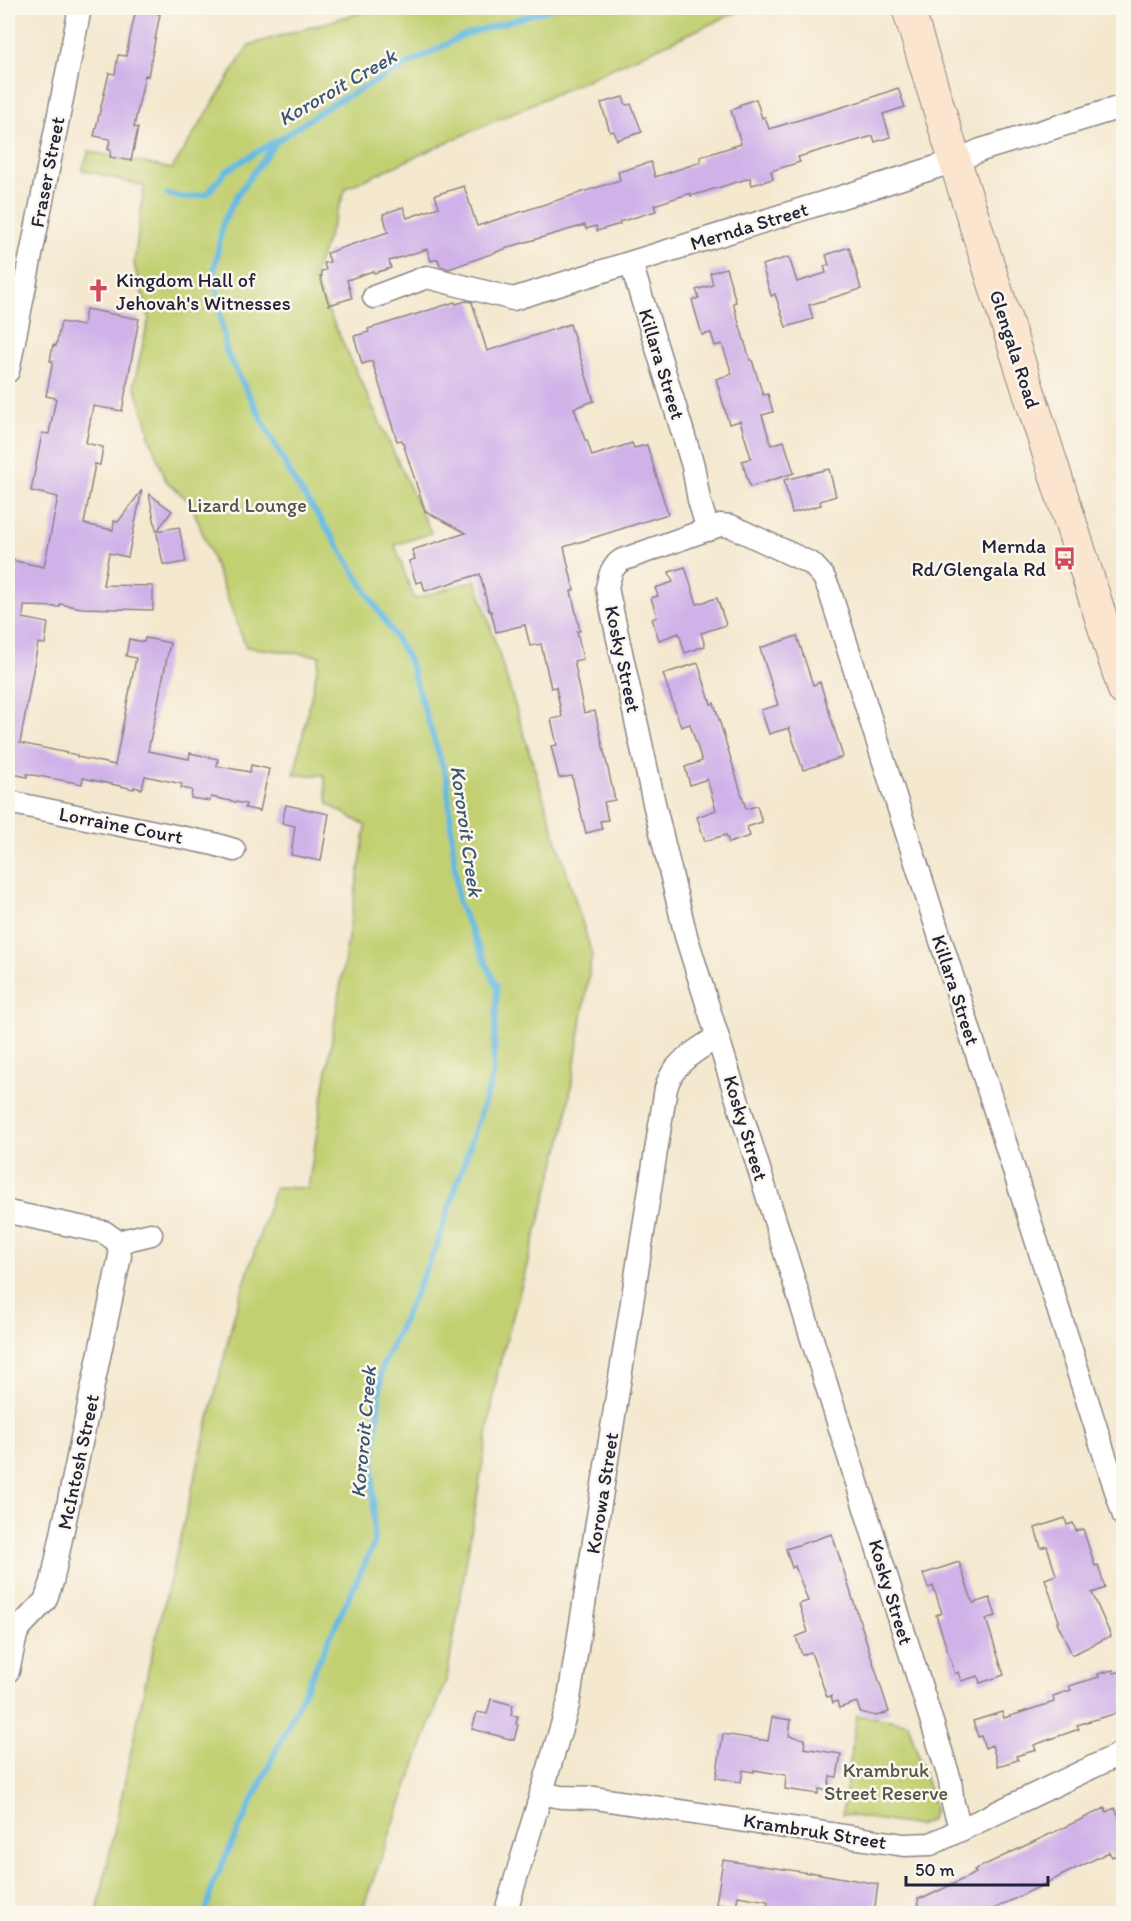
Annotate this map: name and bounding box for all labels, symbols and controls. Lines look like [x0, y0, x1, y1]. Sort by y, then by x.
water label: Kororoit Creek [274, 43, 402, 131]
street label: Fraser Street [25, 115, 69, 229]
street label: Mernda Street [687, 197, 811, 255]
place label: Kingdom Hall of Jehovah's Witnesses [116, 268, 291, 315]
church icon: Kingdom Hall of Jehovah's Witnesses [85, 278, 111, 304]
street label: Glengala Road [985, 287, 1046, 411]
street label: Killara Street [634, 306, 690, 422]
park label: Lizard Lounge [187, 493, 307, 517]
place label: Mernda Rd/Glengala Rd [912, 534, 1046, 581]
bus stop icon: Mernda Rd/Glengala Rd [1051, 545, 1077, 571]
street label: Kosky Street [600, 603, 646, 715]
water label: Kororoit Creek [445, 764, 489, 899]
street label: Lorraine Court [57, 801, 185, 849]
street label: Killara Street [927, 932, 985, 1048]
street label: Kosky Street [719, 1072, 773, 1184]
water label: Kororoit Creek [345, 1364, 381, 1499]
street label: McIntosh Street [52, 1392, 104, 1532]
street label: Korowa Street [581, 1430, 624, 1555]
street label: Kosky Street [864, 1536, 918, 1648]
park label: Krambruk Street Reserve [824, 1758, 948, 1805]
street label: Krambruk Street [742, 1808, 889, 1854]
scale bar [906, 1849, 1048, 1887]
text: 50 m [915, 1859, 955, 1881]

